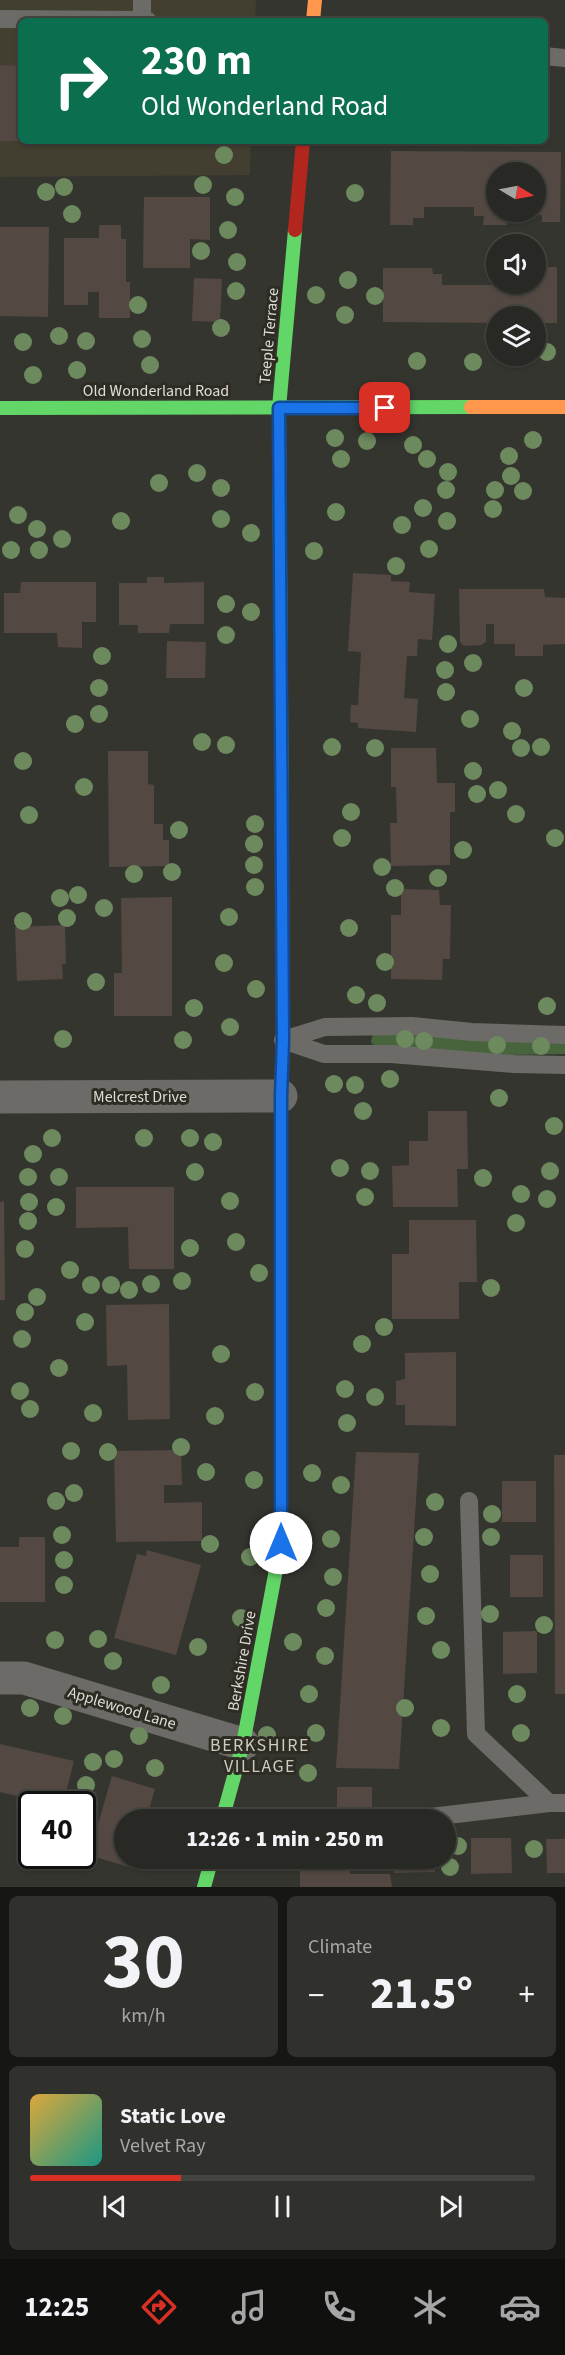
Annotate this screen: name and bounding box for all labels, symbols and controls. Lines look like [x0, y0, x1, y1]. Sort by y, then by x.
text: 230 m [141, 31, 252, 91]
icon: right [42, 42, 120, 120]
text: Old Wonderland Road [141, 87, 388, 126]
north arrow [486, 162, 546, 222]
map controls [486, 162, 546, 366]
button: sound [486, 234, 546, 294]
street label: Teeple Terrace [254, 287, 284, 385]
button: layers [486, 306, 546, 366]
street label: Old Wonderland Road [83, 380, 229, 402]
pin [359, 382, 410, 433]
icon: arrive [368, 391, 401, 424]
street label: Melcrest Drive [93, 1086, 187, 1108]
position arrow [249, 1511, 313, 1575]
street label: Berkshire Drive [222, 1609, 262, 1713]
street label: Applewood Lane [65, 1681, 179, 1735]
district label: BERKSHIRE VILLAGE [210, 1733, 310, 1779]
speed limit sign: 40 [18, 1791, 96, 1869]
text: 12:26 · 1 min · 250 m [186, 1823, 384, 1855]
text: 30 [102, 1907, 185, 2018]
text: Climate [308, 1933, 372, 1961]
text: 21.5° [370, 1962, 473, 2026]
text: − [308, 1972, 324, 2019]
text: + [519, 1972, 535, 2019]
text: km/h [121, 2002, 166, 2030]
text: Static Love [120, 2100, 226, 2132]
text: Velvet Ray [120, 2132, 206, 2160]
icon: previous [98, 2190, 131, 2223]
icon: pause [266, 2190, 299, 2223]
icon: next [434, 2190, 467, 2223]
icon: directions [138, 2286, 180, 2328]
icon: music [228, 2286, 270, 2328]
icon: phone [318, 2286, 360, 2328]
icon: climate [409, 2286, 451, 2328]
icon: car [499, 2286, 541, 2328]
text: 12:25 [24, 2288, 89, 2327]

